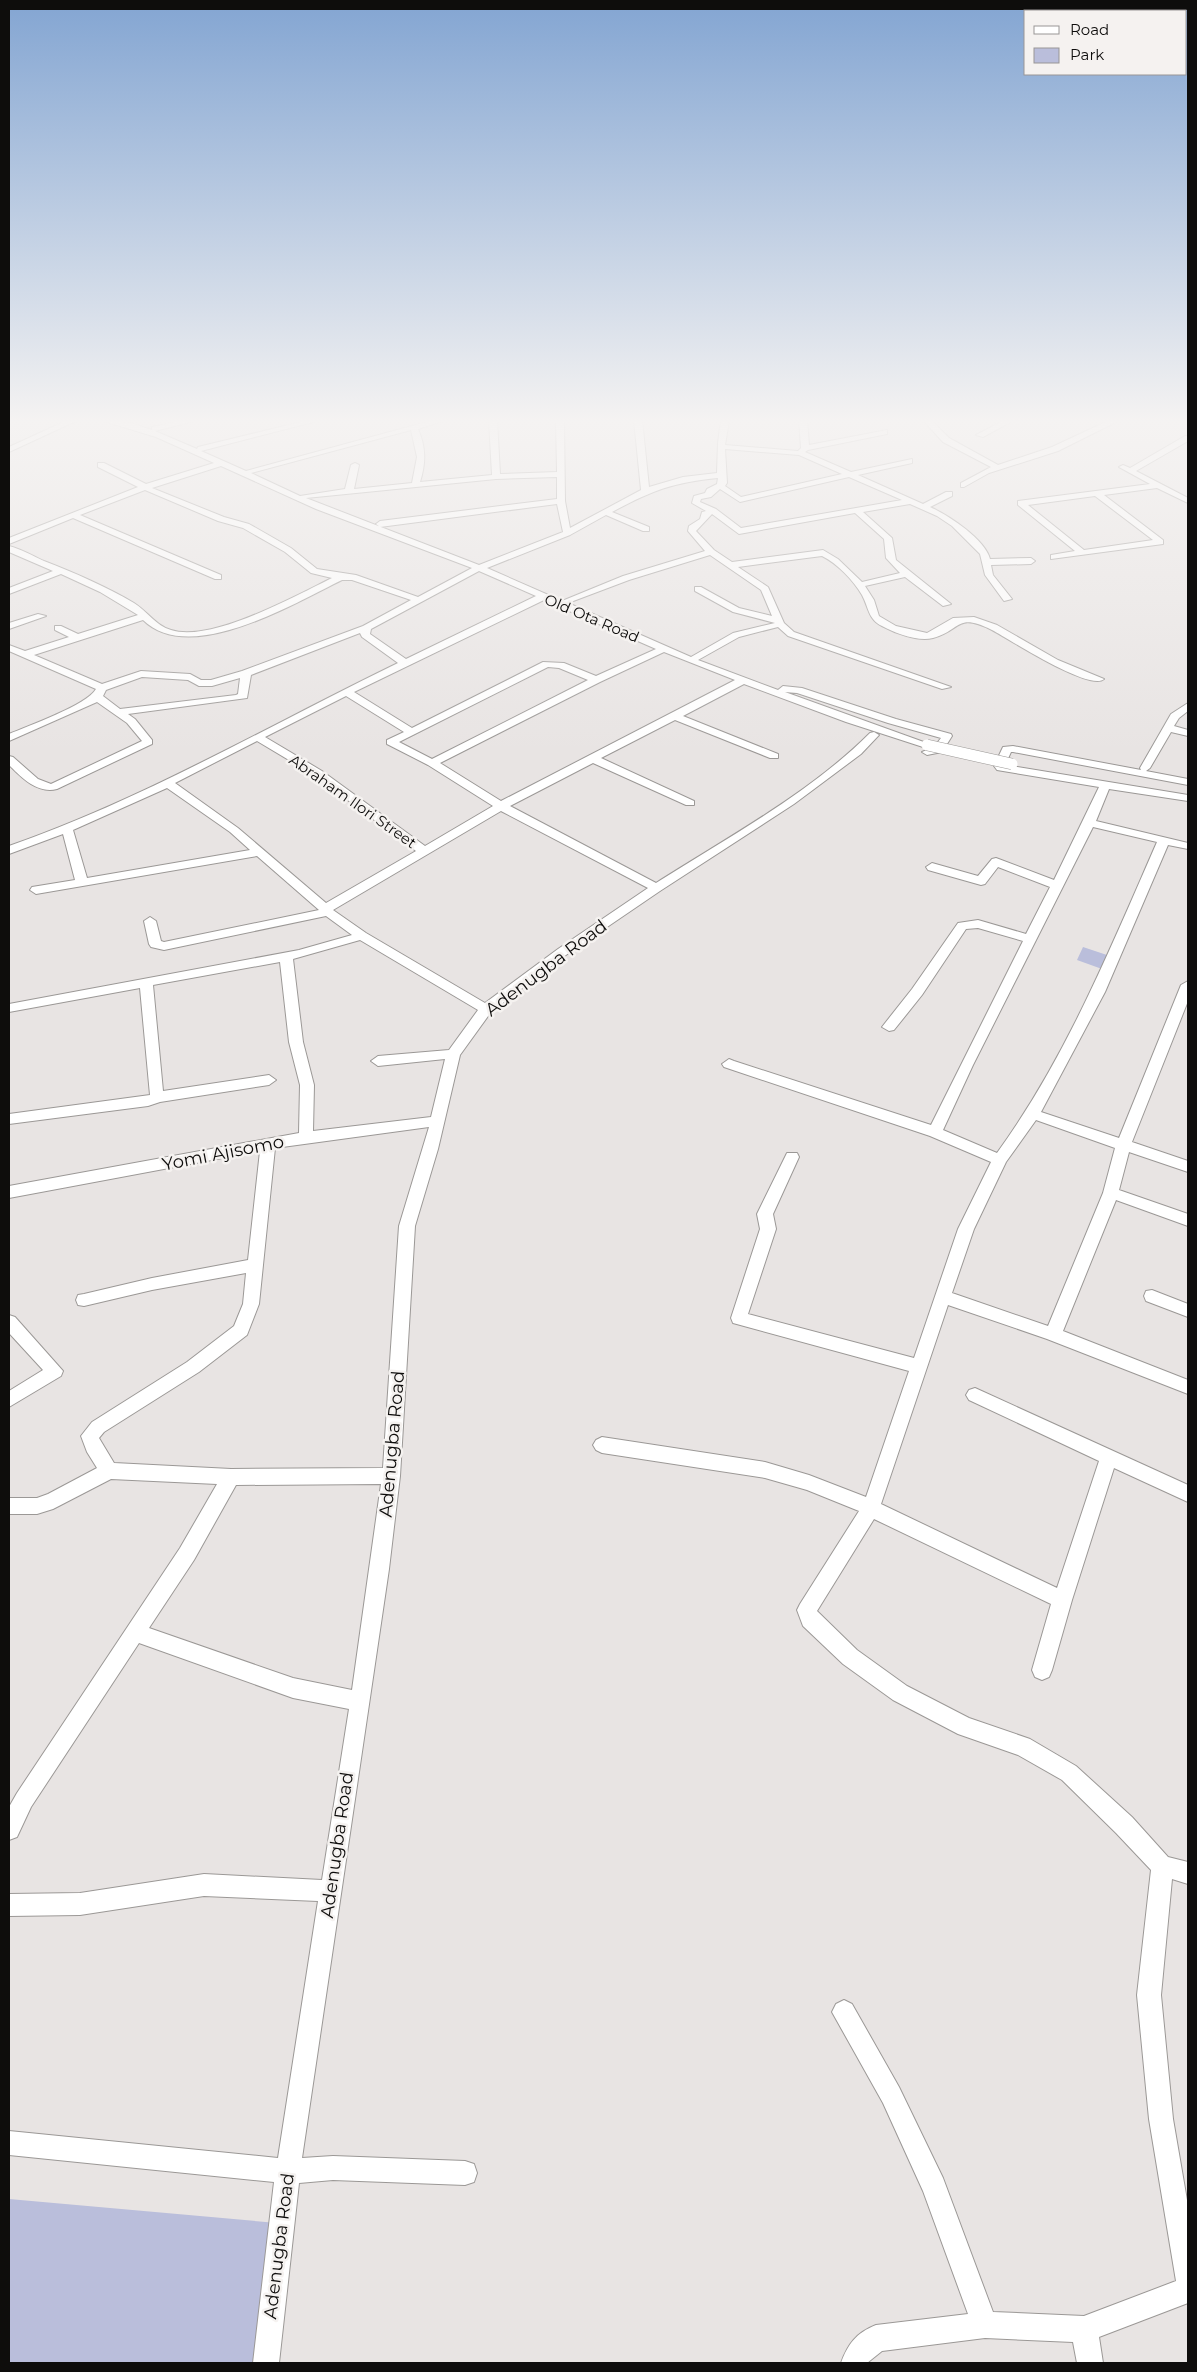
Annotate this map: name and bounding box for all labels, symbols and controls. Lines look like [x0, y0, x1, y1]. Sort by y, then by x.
legend [1024, 10, 1187, 75]
text: Road [1070, 20, 1109, 39]
text: Park [1070, 45, 1104, 64]
street label: Old Ota Road [542, 589, 642, 647]
street label: Abraham Ilori Street [286, 750, 420, 852]
street label: Adenugba Road [481, 915, 611, 1021]
street label: Yomi Ajisomo [160, 1130, 286, 1176]
street label: Adenugba Road [375, 1370, 409, 1518]
street label: Adenugba Road [316, 1771, 358, 1919]
street label: Adenugba Road [259, 2172, 299, 2320]

